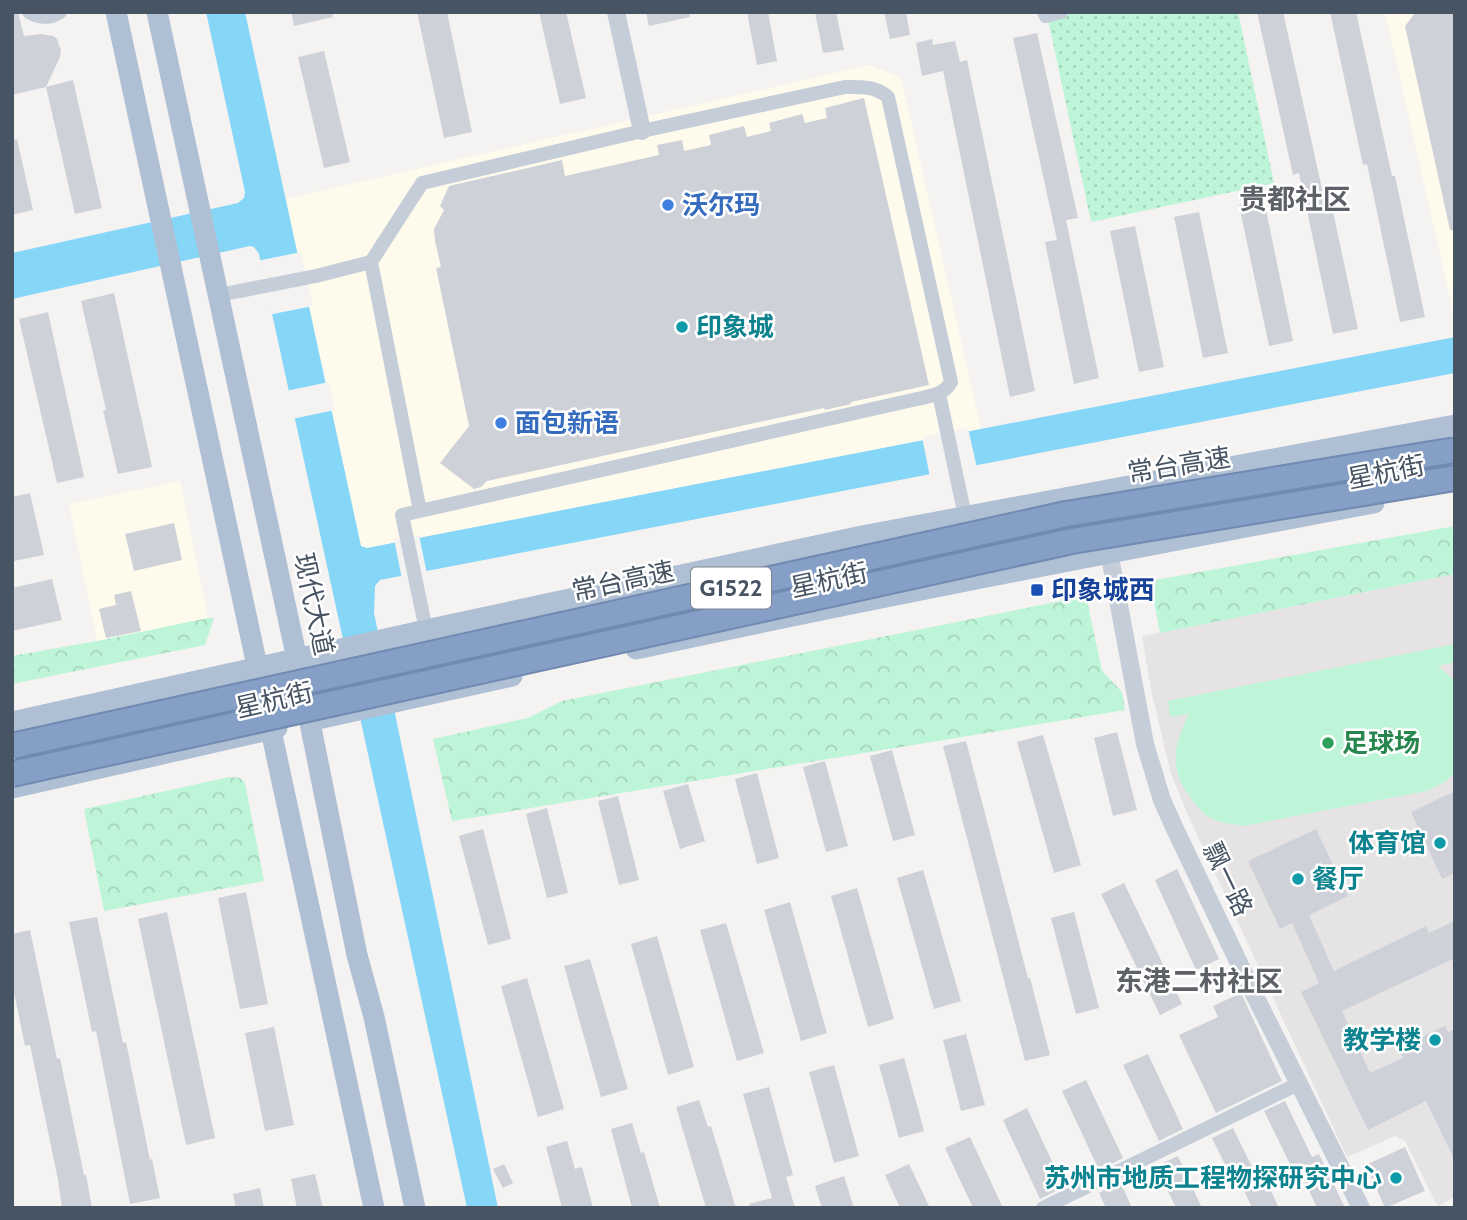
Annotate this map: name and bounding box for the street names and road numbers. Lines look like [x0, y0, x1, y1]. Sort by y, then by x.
street label: 常台高速 [1125, 441, 1233, 489]
street label: 星杭街 [1345, 449, 1427, 495]
street label: 现代大道 [288, 550, 340, 658]
street label: 常台高速 [569, 555, 677, 607]
street label: 星杭街 [788, 556, 870, 604]
road number: G1522 [691, 568, 771, 608]
street label: 星杭街 [232, 676, 316, 724]
street label: 飘一路 [1197, 837, 1259, 921]

